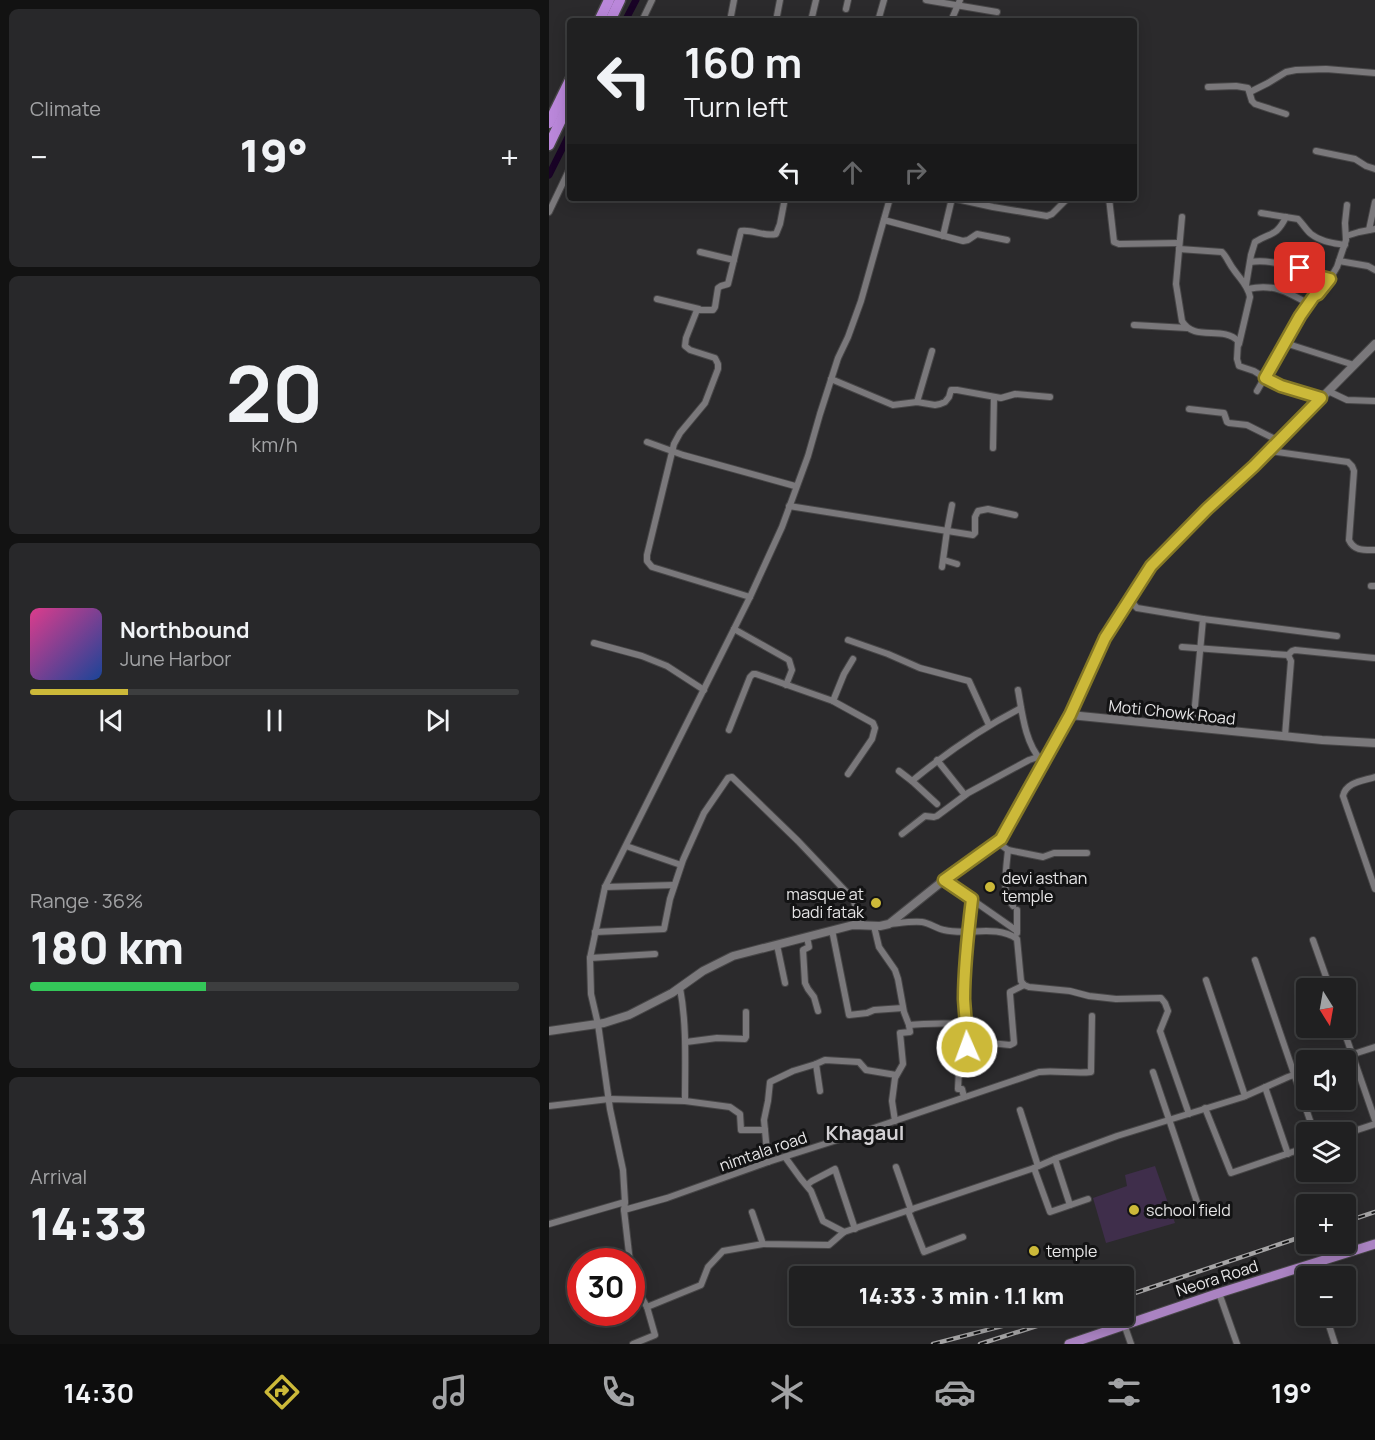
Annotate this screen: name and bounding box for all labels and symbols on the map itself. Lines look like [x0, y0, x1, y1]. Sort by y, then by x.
pin [1274, 242, 1325, 293]
street label: Moti Chowk Road [1107, 694, 1237, 730]
place label: devi asthan temple [1002, 867, 1087, 907]
marker: devi asthan temple [983, 880, 997, 894]
place label: masque at badi fatak [786, 883, 865, 923]
marker: masque at badi fatak [869, 896, 883, 910]
north arrow [1296, 978, 1356, 1038]
position arrow [935, 1015, 999, 1079]
district label: Khagaul [826, 1119, 904, 1146]
street label: nimtala road [716, 1126, 810, 1176]
place label: school field [1146, 1199, 1231, 1221]
marker: school field [1127, 1203, 1141, 1217]
place label: temple [1046, 1240, 1097, 1262]
marker: temple [1027, 1244, 1041, 1258]
speed limit sign: 30 [567, 1248, 645, 1326]
street label: Neora Road [1173, 1254, 1261, 1302]

